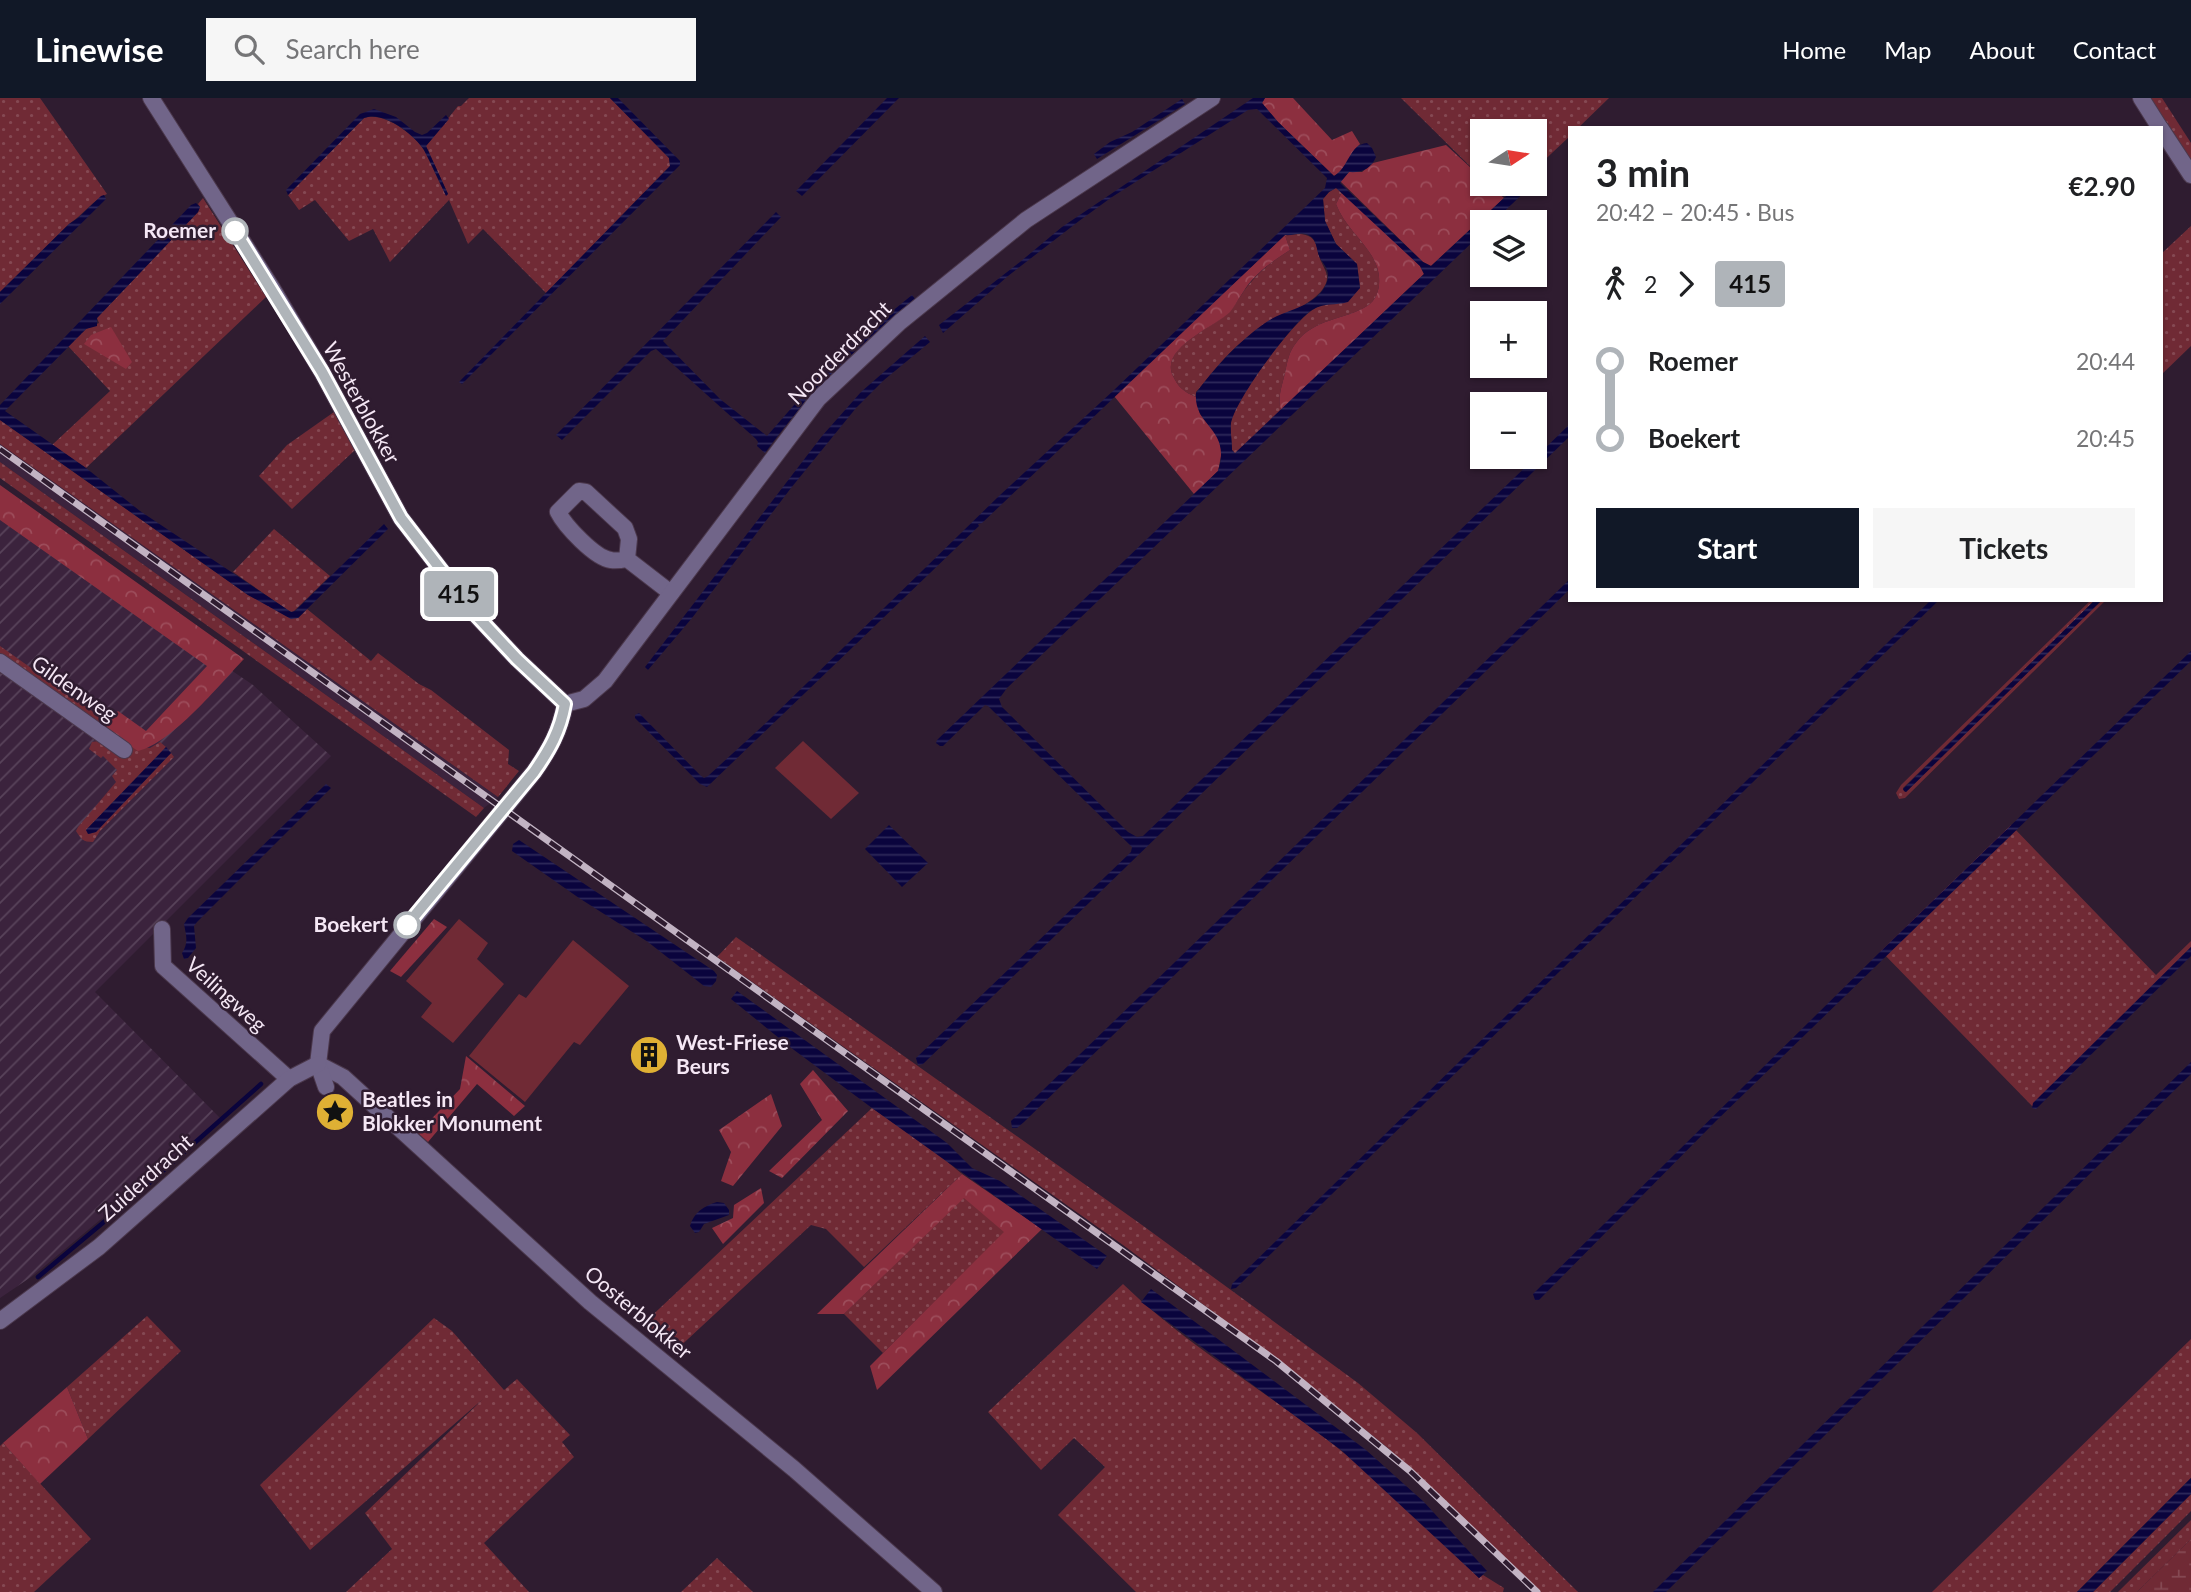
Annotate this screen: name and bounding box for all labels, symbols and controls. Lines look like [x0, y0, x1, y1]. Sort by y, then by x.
search box [206, 18, 696, 81]
text: Linewise [35, 29, 164, 69]
icon: search [230, 30, 268, 68]
text: Search here [286, 33, 420, 65]
text: Home [1782, 35, 1846, 64]
text: Map [1884, 35, 1932, 64]
text: About [1970, 35, 2035, 64]
text: Contact [2073, 35, 2156, 64]
north arrow [1470, 119, 1547, 196]
map controls [1470, 119, 1547, 469]
text: 3 min [1596, 149, 1690, 195]
text: €2.90 [2069, 170, 2135, 202]
text: 20:42 – 20:45 · Bus [1596, 198, 1795, 226]
button: layers [1470, 210, 1547, 287]
place label: Roemer [143, 217, 216, 242]
marker: Roemer [222, 218, 248, 244]
icon: walk [1596, 265, 1634, 303]
icon: forward [1667, 265, 1705, 303]
text: 415 [1729, 269, 1771, 298]
text: 2 [1644, 270, 1657, 298]
street label: Noorderdracht [782, 295, 896, 409]
button: + [1470, 301, 1547, 378]
street label: Westerblokker [319, 337, 406, 468]
text: Roemer [1648, 345, 1738, 377]
text: 20:44 [2076, 347, 2135, 375]
button: − [1470, 392, 1547, 469]
text: Boekert [1648, 422, 1740, 454]
text: 20:45 [2076, 424, 2135, 452]
button: Start [1596, 508, 1859, 588]
button: Tickets [1873, 508, 2135, 588]
line badge: 415 [419, 571, 499, 617]
text: 415 [438, 579, 480, 608]
street label: Gildenweg [28, 649, 122, 726]
place label: Boekert [314, 911, 388, 936]
marker: Boekert [394, 912, 420, 938]
street label: Veilingweg [182, 951, 272, 1037]
place label: West-Friese Beurs [676, 1029, 789, 1078]
building icon: West-Friese Beurs [628, 1034, 670, 1076]
place label: Beatles in Blokker Monument [362, 1086, 542, 1135]
place icon: Beatles in Blokker Monument [314, 1091, 356, 1133]
street label: Zuiderdracht [93, 1128, 197, 1226]
street label: Oosterblokker [580, 1260, 698, 1364]

